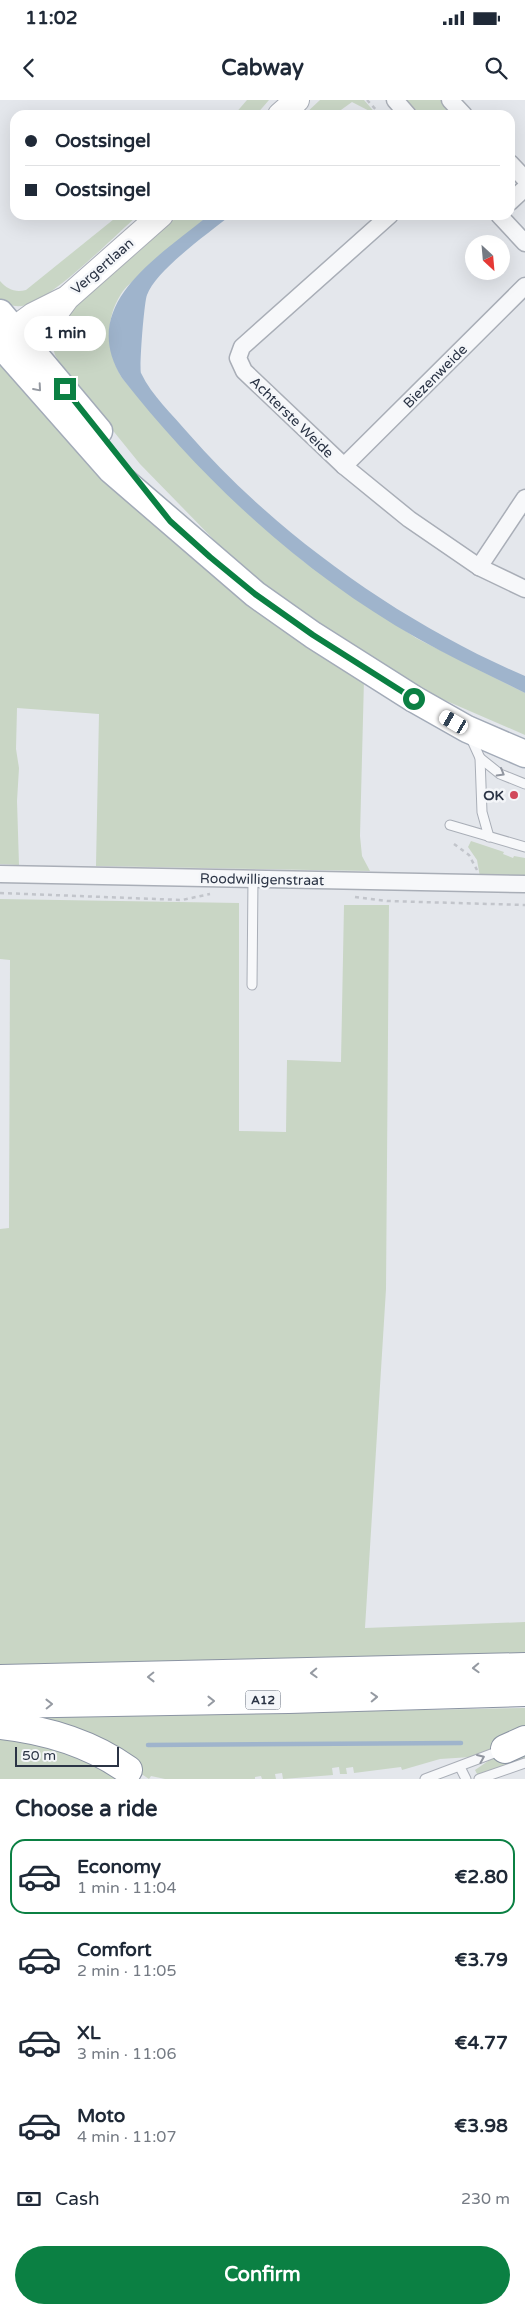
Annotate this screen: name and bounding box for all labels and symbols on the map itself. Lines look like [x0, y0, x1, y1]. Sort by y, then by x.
street label: Vergertlaan [68, 235, 137, 298]
north arrow [465, 235, 510, 280]
callout: 1 min [24, 316, 106, 352]
street label: Biezenweide [400, 341, 471, 412]
street label: Achterste Weide [246, 373, 337, 462]
route end [54, 378, 76, 400]
one-way arrow [33, 382, 42, 391]
route start [403, 688, 425, 710]
car [437, 708, 470, 736]
one-way arrow [496, 766, 505, 776]
place label: OK [483, 787, 505, 804]
marker: OK [508, 789, 520, 801]
street label: Roodwilligenstraat [200, 870, 325, 889]
one-way arrow [472, 1663, 480, 1674]
one-way arrow [310, 1668, 318, 1679]
one-way arrow [147, 1671, 155, 1682]
road number: A12 [246, 1690, 280, 1710]
one-way arrow [370, 1691, 378, 1702]
one-way arrow [208, 1696, 215, 1706]
one-way arrow [45, 1699, 53, 1709]
scale bar [15, 1744, 119, 1767]
one-way arrow [477, 1754, 485, 1764]

